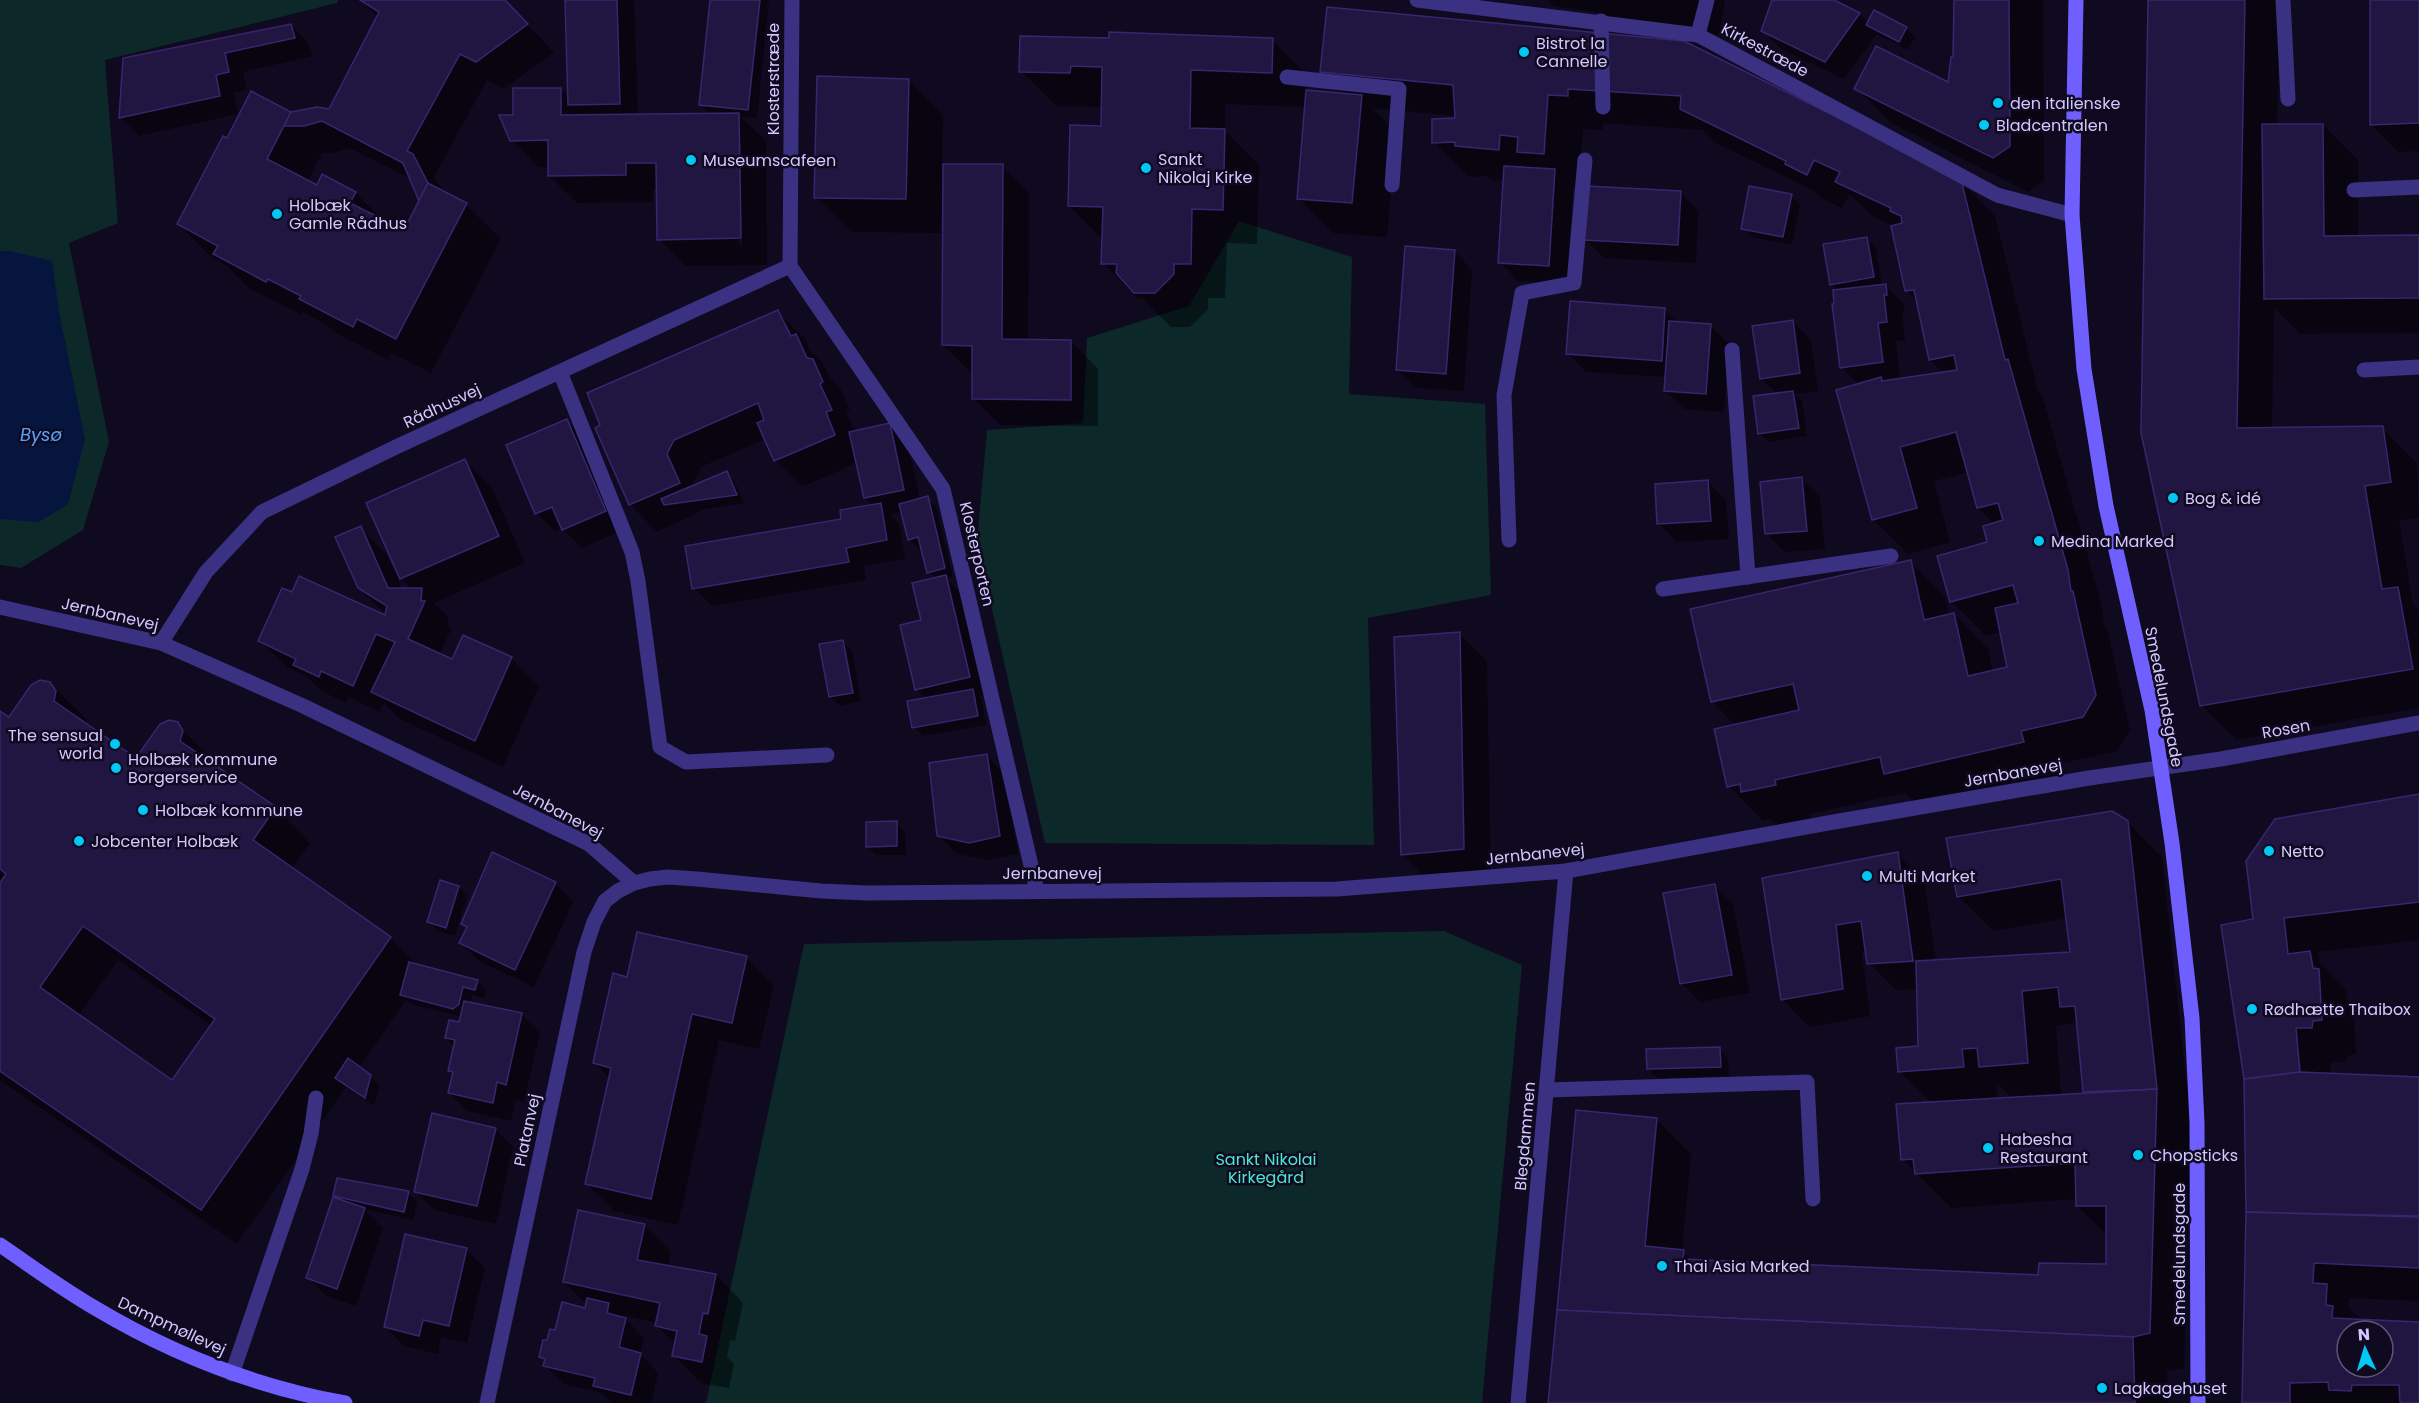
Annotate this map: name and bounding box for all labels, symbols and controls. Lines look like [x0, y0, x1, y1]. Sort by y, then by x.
street label: Kirkestræde [1717, 17, 1813, 83]
street label: Klosterstræde [762, 23, 785, 135]
place label: Bistrot la Cannelle [1536, 32, 1607, 73]
marker: Bistrot la Cannelle [1517, 45, 1531, 59]
place label: den italienske [2010, 92, 2120, 115]
marker: den italienske [1991, 96, 2005, 110]
place label: Bladcentralen [1996, 114, 2108, 137]
marker: Bladcentralen [1977, 118, 1991, 132]
place label: Sankt Nikolaj Kirke [1158, 148, 1252, 189]
place label: Museumscafeen [703, 149, 836, 172]
marker: Museumscafeen [684, 153, 698, 167]
marker: Sankt Nikolaj Kirke [1139, 161, 1153, 175]
place label: Holbæk Gamle Rådhus [289, 194, 407, 235]
marker: Holbæk Gamle Rådhus [270, 207, 284, 221]
street label: Rådhusvej [399, 378, 485, 434]
water label: Bysø [20, 422, 63, 447]
place label: Bog & idé [2185, 487, 2261, 510]
marker: Bog & idé [2166, 491, 2180, 505]
street label: Klosterporten [954, 499, 1000, 609]
place label: Medina Marked [2051, 530, 2174, 553]
marker: Medina Marked [2032, 534, 2046, 548]
street label: Jernbanevej [59, 592, 161, 636]
street label: Smedelundsgade [2139, 625, 2189, 769]
street label: Rosen [2260, 713, 2312, 745]
place label: The sensual world [8, 724, 103, 765]
marker: The sensual world [108, 737, 122, 751]
place label: Holbæk Kommune Borgerservice [128, 748, 277, 789]
street label: Jernbanevej [1962, 753, 2064, 793]
marker: Holbæk Kommune Borgerservice [109, 761, 123, 775]
street label: Jernbanevej [509, 778, 607, 844]
place label: Holbæk kommune [155, 799, 303, 822]
marker: Holbæk kommune [136, 803, 150, 817]
place label: Jobcenter Holbæk [91, 830, 239, 853]
marker: Jobcenter Holbæk [72, 834, 86, 848]
street label: Jernbanevej [1484, 837, 1586, 871]
place label: Netto [2281, 840, 2324, 863]
marker: Netto [2262, 844, 2276, 858]
street label: Jernbanevej [1002, 862, 1102, 885]
place label: Multi Market [1879, 865, 1976, 888]
marker: Multi Market [1860, 869, 1874, 883]
place label: Rødhætte Thaibox [2264, 998, 2411, 1021]
marker: Rødhætte Thaibox [2245, 1002, 2259, 1016]
street label: Blegdammen [1509, 1081, 1541, 1191]
street label: Platanvej [508, 1092, 546, 1168]
place label: Habesha Restaurant [2000, 1128, 2088, 1169]
marker: Habesha Restaurant [1981, 1141, 1995, 1155]
place label: Chopsticks [2150, 1144, 2238, 1167]
park label: Sankt Nikolai Kirkegård [1215, 1148, 1317, 1189]
marker: Chopsticks [2131, 1148, 2145, 1162]
street label: Smedelundsgade [2168, 1183, 2191, 1325]
place label: Thai Asia Marked [1674, 1255, 1810, 1278]
marker: Thai Asia Marked [1655, 1259, 1669, 1273]
street label: Dampmøllevej [114, 1291, 230, 1361]
north arrow [2335, 1319, 2395, 1379]
text: N [2357, 1323, 2371, 1346]
place label: Lagkagehuset [2114, 1377, 2227, 1400]
marker: Lagkagehuset [2095, 1381, 2109, 1395]

